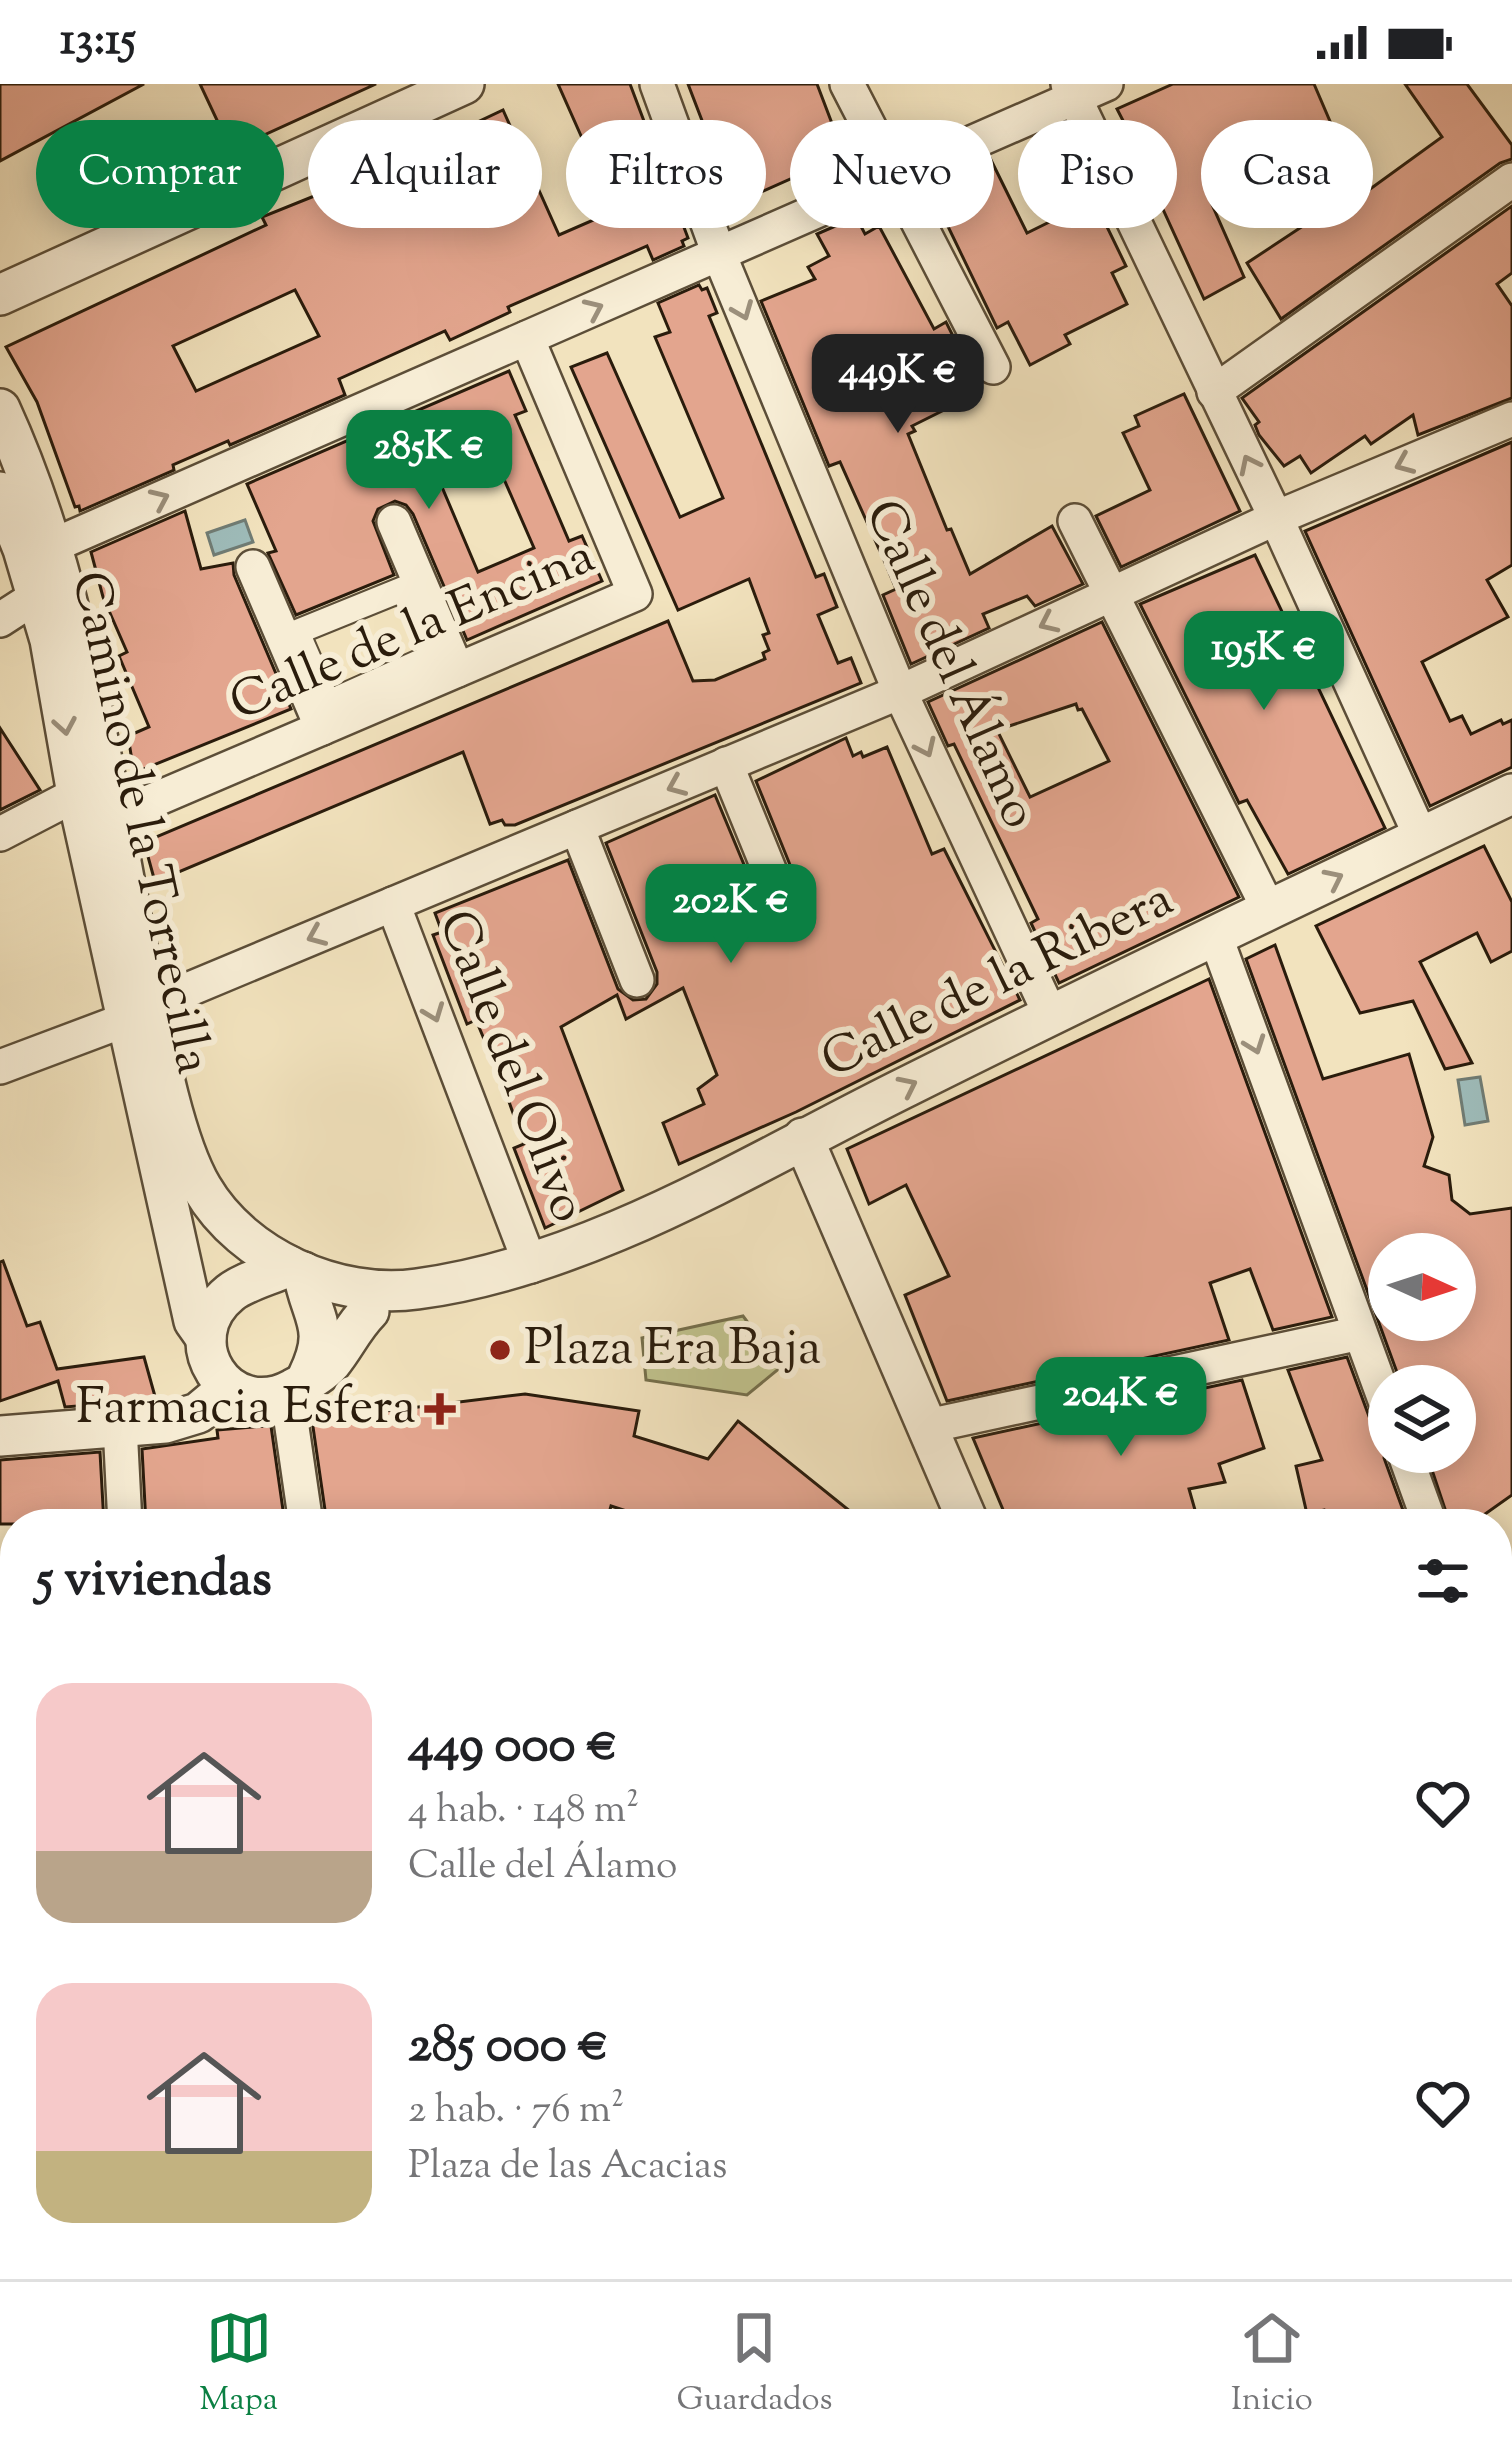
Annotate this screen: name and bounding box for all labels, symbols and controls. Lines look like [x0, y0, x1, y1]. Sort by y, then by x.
text: 13:15 [60, 10, 136, 75]
chip: Comprar [36, 120, 284, 228]
chip: Alquilar [308, 120, 542, 228]
chip: Filtros [566, 120, 766, 228]
chip: Nuevo [790, 120, 994, 228]
chip: Piso [1018, 120, 1177, 228]
chip: Casa [1201, 120, 1373, 228]
one-way arrow [581, 299, 603, 323]
one-way arrow [729, 300, 753, 321]
pin: 449K € [800, 334, 996, 436]
text: 449K € [839, 345, 957, 401]
pin: 285K € [331, 410, 527, 512]
text: 285K € [373, 421, 485, 477]
one-way arrow [1395, 450, 1416, 474]
one-way arrow [1240, 455, 1264, 476]
street label: Calle del Álamo [844, 489, 1054, 841]
one-way arrow [147, 490, 169, 514]
street label: Calle de la Encina [219, 522, 607, 742]
street label: Camino de la Torrecilla [50, 565, 228, 1081]
one-way arrow [1039, 609, 1060, 632]
pin: 195K € [1166, 611, 1362, 713]
text: 195K € [1211, 622, 1317, 678]
one-way arrow [51, 715, 77, 735]
one-way arrow [912, 736, 935, 757]
one-way arrow [667, 771, 688, 795]
pin: 202K € [633, 864, 829, 966]
street label: Calle de la Ribera [810, 865, 1186, 1099]
one-way arrow [1322, 870, 1343, 893]
text: 202K € [672, 875, 790, 931]
street label: Calle del Olivo [417, 901, 603, 1233]
one-way arrow [307, 922, 328, 946]
one-way arrow [420, 1001, 445, 1022]
one-way arrow [1241, 1033, 1265, 1054]
one-way arrow [895, 1077, 917, 1100]
north arrow [1368, 1233, 1476, 1341]
map controls [1368, 1233, 1476, 1473]
place label: Plaza Era Baja [524, 1314, 821, 1387]
marker: Plaza Era Baja [487, 1337, 513, 1363]
pin: 204K € [1023, 1357, 1219, 1459]
button: layers [1368, 1365, 1476, 1473]
text: 204K € [1062, 1368, 1180, 1424]
place label: Farmacia Esfera [76, 1373, 416, 1446]
marker: Farmacia Esfera [427, 1396, 453, 1422]
text: 5 viviendas [36, 1545, 272, 1618]
icon: filters [1410, 1548, 1476, 1614]
text: 449 000 € [408, 1711, 618, 1784]
icon: home [132, 1731, 276, 1875]
icon: heart [1410, 1770, 1476, 1836]
text: 4 hab. · 148 m² [408, 1784, 639, 1840]
text: Calle del Álamo [408, 1840, 677, 1896]
text: 285 000 € [408, 2011, 609, 2084]
icon: home [132, 2031, 276, 2175]
icon: heart [1410, 2070, 1476, 2136]
text: 2 hab. · 76 m² [408, 2084, 624, 2140]
text: Plaza de las Acacias [408, 2140, 727, 2196]
tab: Mapa [199, 2305, 278, 2425]
tab: Guardados [677, 2305, 832, 2425]
tab: Inicio [1231, 2305, 1313, 2425]

